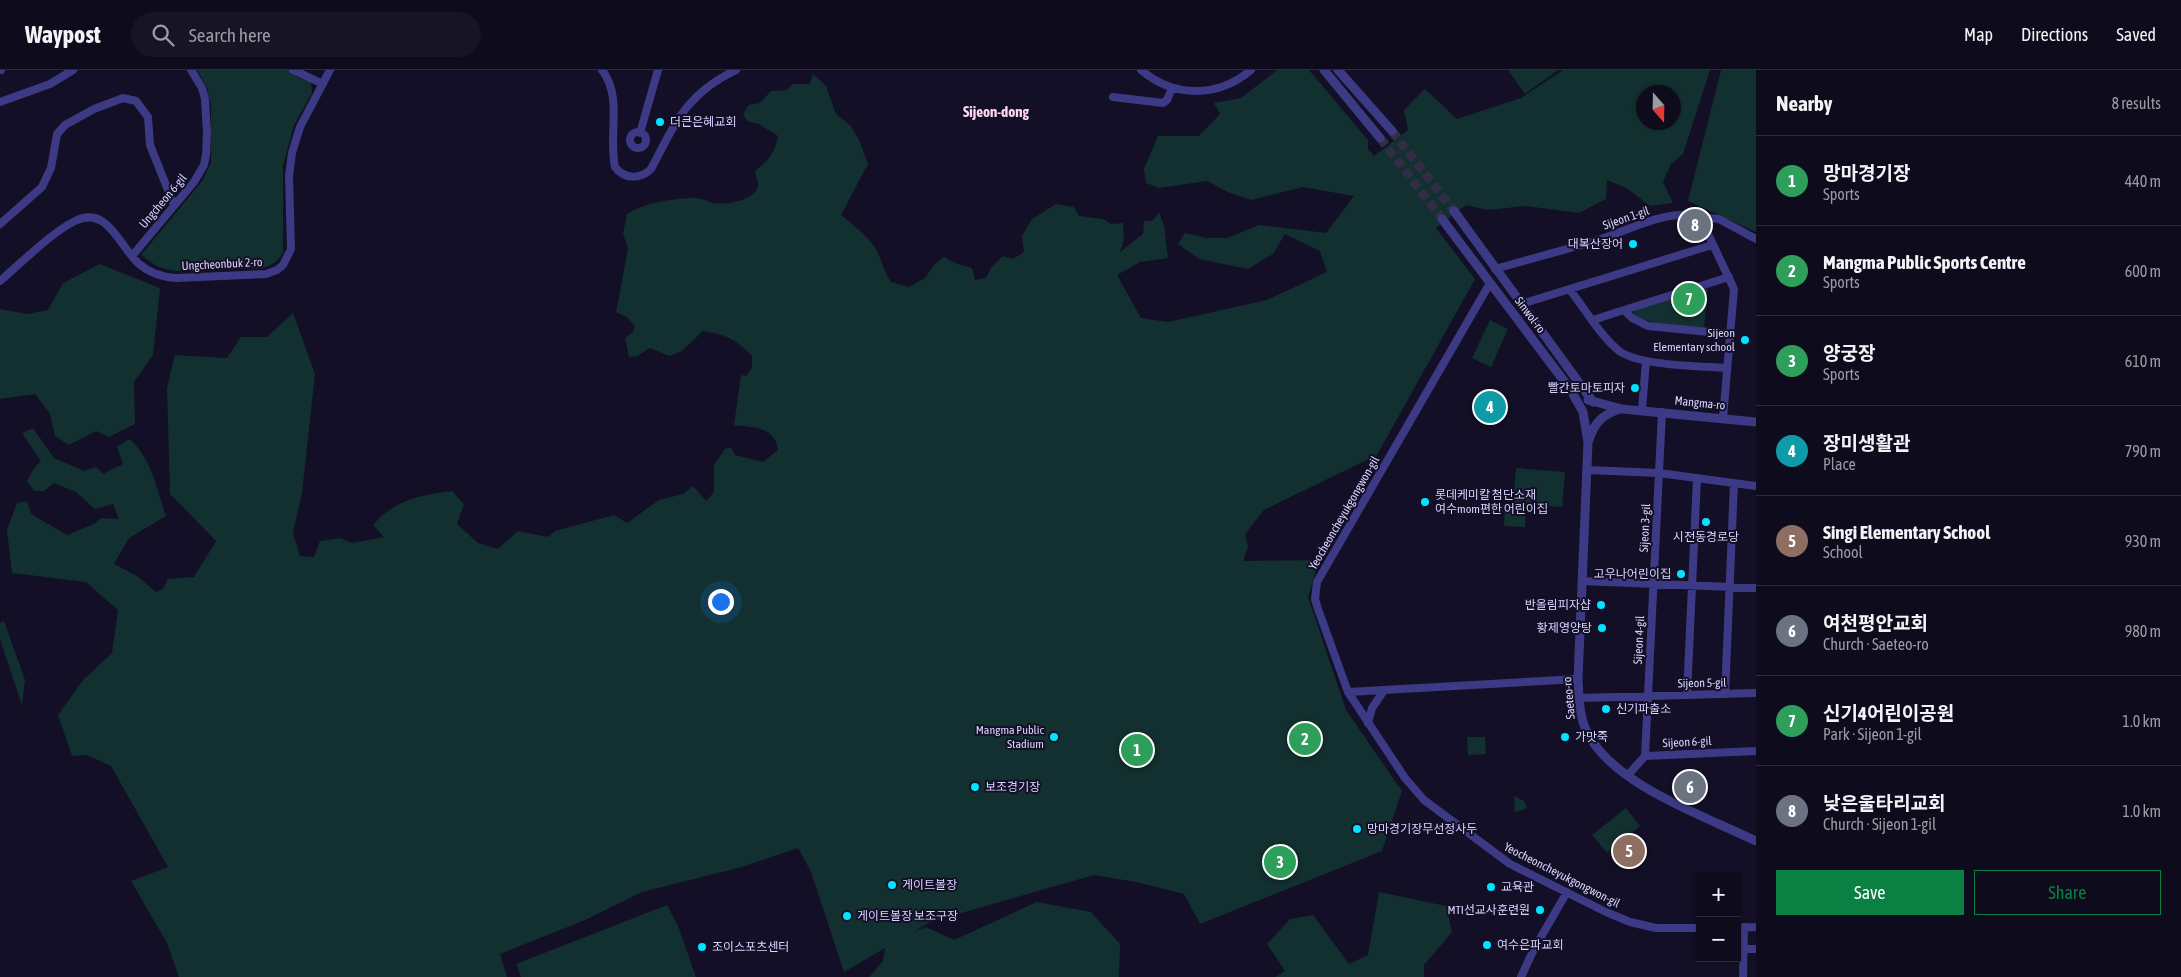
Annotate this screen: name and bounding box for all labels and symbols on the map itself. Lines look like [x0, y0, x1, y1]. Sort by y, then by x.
north arrow [1636, 85, 1681, 130]
district label: Sijeon-dong [963, 103, 1029, 120]
place label: 더큰은혜교회 [670, 115, 736, 129]
marker: 더큰은혜교회 [654, 116, 666, 128]
street label: Ungcheon 6-gil [136, 170, 190, 231]
street label: Sijeon 1-gil [1601, 203, 1652, 232]
pin: 8 [1679, 206, 1711, 244]
place label: 대복산장어 [1568, 237, 1623, 251]
marker: 대복산장어 [1627, 238, 1639, 250]
street label: Ungcheonbuk 2-ro [181, 255, 263, 273]
pin: 7 [1673, 280, 1705, 318]
street label: Sinwol-ro [1512, 294, 1548, 336]
place label: Sijeon Elementary school [1653, 326, 1736, 354]
marker: Sijeon Elementary school [1739, 334, 1751, 346]
place label: 빨간토마토피자 [1548, 381, 1625, 395]
marker: 빨간토마토피자 [1629, 382, 1641, 394]
pin: 4 [1474, 388, 1506, 426]
street label: Mangma-ro [1674, 393, 1726, 413]
street label: Yeocheoncheyukgongwon-gil [1306, 453, 1383, 572]
place label: 롯데케미칼 첨단소재 여수mom편한 어린이집 [1435, 488, 1548, 516]
marker: 롯데케미칼 첨단소재 여수mom편한 어린이집 [1419, 496, 1431, 508]
street label: Sijeon 3-gil [1637, 502, 1653, 553]
marker: 시전동경로당 [1700, 516, 1712, 528]
place label: 시전동경로당 [1673, 530, 1739, 544]
place label: 고우나어린이집 [1594, 567, 1671, 581]
marker: 고우나어린이집 [1675, 568, 1687, 580]
your location [708, 589, 734, 615]
place label: 반올림피자샵 [1525, 598, 1591, 612]
marker: 반올림피자샵 [1595, 599, 1607, 611]
street label: Sijeon 4-gil [1631, 614, 1647, 665]
place label: 황제영양탕 [1537, 621, 1592, 635]
marker: 황제영양탕 [1596, 622, 1608, 634]
street label: Saeteo-ro [1560, 676, 1578, 720]
street label: Sijeon 5-gil [1677, 676, 1727, 690]
place label: 신기파출소 [1616, 702, 1671, 716]
marker: 신기파출소 [1600, 703, 1612, 715]
pin: 2 [1289, 720, 1321, 758]
place label: Mangma Public Stadium [976, 723, 1045, 751]
place label: 가맛죽 [1575, 730, 1608, 744]
marker: Mangma Public Stadium [1048, 731, 1060, 743]
pin: 1 [1121, 731, 1153, 769]
marker: 가맛죽 [1559, 731, 1571, 743]
street label: Sijeon 6-gil [1662, 734, 1713, 750]
pin: 6 [1674, 768, 1706, 806]
place label: 보조경기장 [985, 780, 1040, 794]
marker: 보조경기장 [969, 781, 981, 793]
place label: 망마경기장무선정사두 [1367, 822, 1477, 836]
marker: 망마경기장무선정사두 [1351, 823, 1363, 835]
pin: 5 [1613, 832, 1645, 870]
street label: Yeocheoncheyukgongwon-gil [1502, 840, 1623, 911]
pin: 3 [1264, 843, 1296, 881]
place label: 게이트볼장 [902, 878, 957, 892]
marker: 게이트볼장 [886, 879, 898, 891]
place label: 교육관 [1501, 880, 1534, 894]
marker: 교육관 [1485, 881, 1497, 893]
place label: MTI선교사훈련원 [1447, 903, 1530, 917]
marker: MTI선교사훈련원 [1534, 904, 1546, 916]
place label: 게이트볼장 보조구장 [857, 909, 958, 923]
marker: 게이트볼장 보조구장 [841, 910, 853, 922]
place label: 여수은파교회 [1497, 938, 1563, 952]
marker: 여수은파교회 [1481, 939, 1493, 951]
place label: 조이스포츠센터 [712, 940, 789, 954]
marker: 조이스포츠센터 [696, 941, 708, 953]

